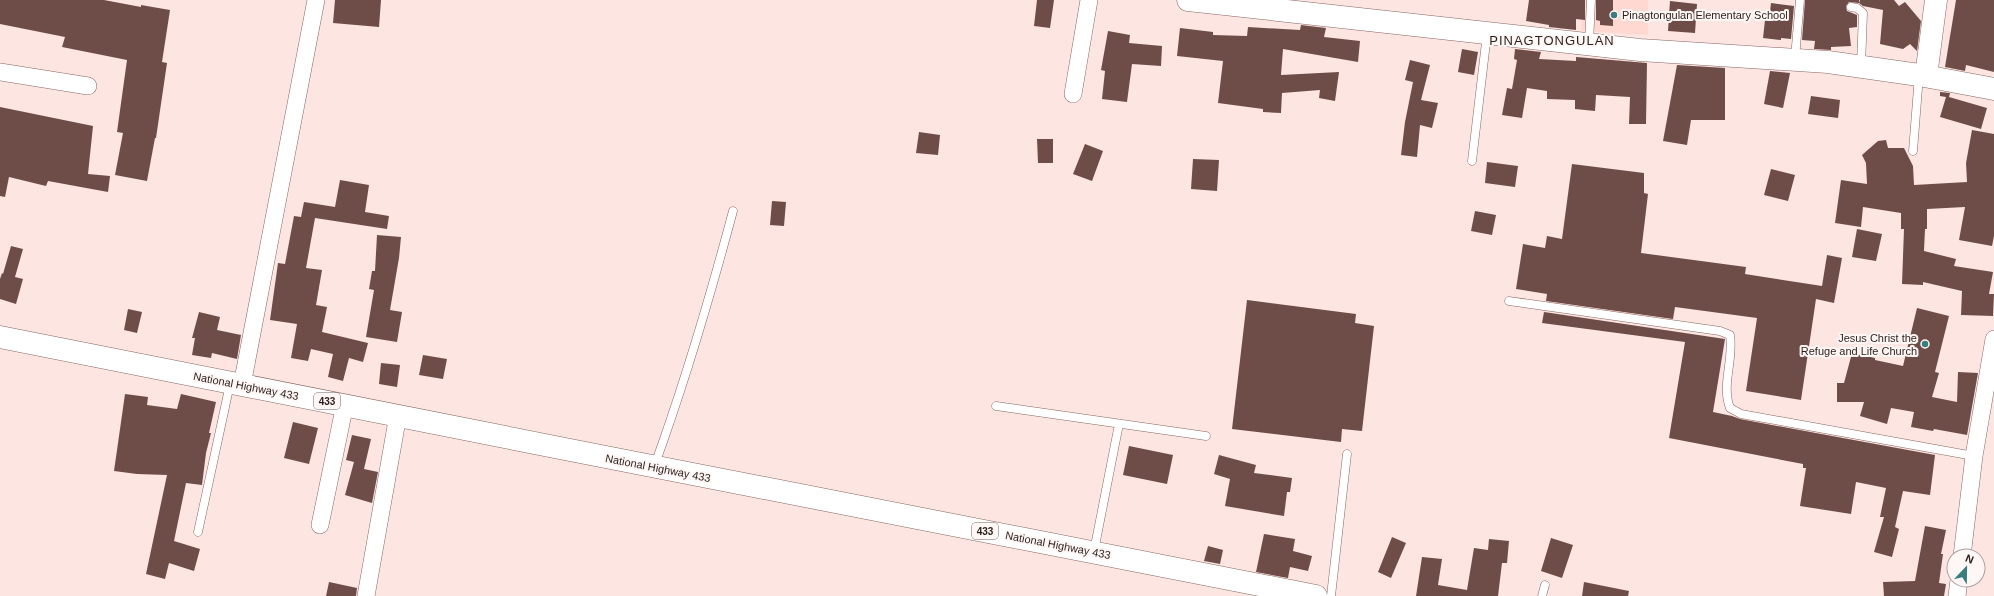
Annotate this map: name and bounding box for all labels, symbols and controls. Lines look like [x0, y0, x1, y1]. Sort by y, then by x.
place label: Pinagtongulan Elementary School [1622, 9, 1788, 21]
marker: Pinagtongulan Elementary School [1609, 10, 1619, 20]
district label: PINAGTONGULAN [1489, 33, 1615, 48]
place label: Jesus Christ the Refuge and Life Church [1801, 332, 1917, 357]
marker: Jesus Christ the Refuge and Life Church [1920, 339, 1930, 349]
street label: National Highway 433 [192, 370, 300, 402]
road number: 433 [314, 393, 340, 409]
street label: National Highway 433 [604, 452, 712, 484]
road number: 433 [972, 523, 998, 539]
street label: National Highway 433 [1004, 529, 1112, 561]
north arrow [1946, 548, 1986, 588]
text: N [1964, 552, 1976, 566]

